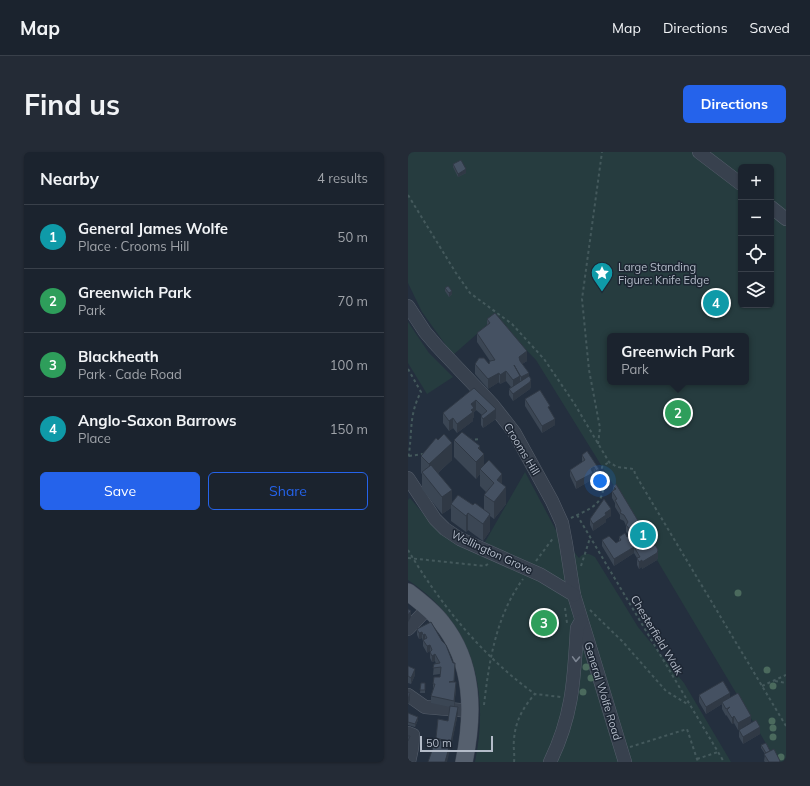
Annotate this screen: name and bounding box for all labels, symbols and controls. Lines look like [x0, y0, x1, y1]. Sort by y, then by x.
text: Map [20, 16, 60, 40]
text: Map [612, 19, 641, 37]
text: Directions [663, 19, 728, 37]
text: Saved [750, 19, 790, 37]
button: Directions [683, 85, 786, 123]
text: Find us [24, 87, 120, 122]
map controls [738, 164, 774, 308]
button: + [738, 164, 774, 200]
text: Nearby [40, 168, 99, 189]
text: 4 results [317, 170, 368, 186]
button: − [738, 200, 774, 236]
text: General James Wolfe [78, 219, 228, 238]
text: 1 [49, 229, 57, 245]
text: 50 m [338, 229, 368, 245]
button: locate [738, 236, 774, 272]
text: Place · Crooms Hill [78, 238, 189, 254]
place icon: Large Standing Figure: Knife Edge [589, 260, 615, 293]
place label: Large Standing Figure: Knife Edge [618, 260, 709, 287]
button: layers [738, 272, 774, 308]
text: Greenwich Park [78, 283, 191, 302]
pin: 4 [703, 288, 729, 318]
text: 2 [49, 293, 57, 309]
text: 70 m [338, 293, 368, 309]
text: Park [78, 302, 105, 318]
popup [607, 333, 749, 385]
text: Greenwich Park [621, 342, 735, 361]
text: Blackheath [78, 347, 159, 366]
text: 3 [49, 357, 57, 373]
text: 100 m [330, 357, 368, 373]
text: Park [621, 361, 649, 377]
text: Park · Cade Road [78, 366, 182, 382]
pin: 2 [665, 398, 691, 428]
text: Anglo-Saxon Barrows [78, 411, 237, 430]
street label: Crooms Hill [501, 420, 543, 478]
text: 4 [49, 421, 57, 437]
text: 150 m [330, 421, 368, 437]
text: Place [78, 430, 111, 446]
your location [590, 471, 610, 491]
button: Save [40, 472, 200, 510]
button: Share [208, 472, 368, 510]
pin: 1 [630, 520, 656, 550]
street label: Wellington Grove [449, 527, 535, 577]
street label: Chesterfield Walk [628, 593, 686, 678]
pin: 3 [531, 608, 557, 638]
street label: General Wolfe Road [581, 640, 625, 742]
one-way arrow [571, 656, 580, 662]
scale bar [420, 734, 493, 753]
text: 50 m [426, 736, 452, 750]

